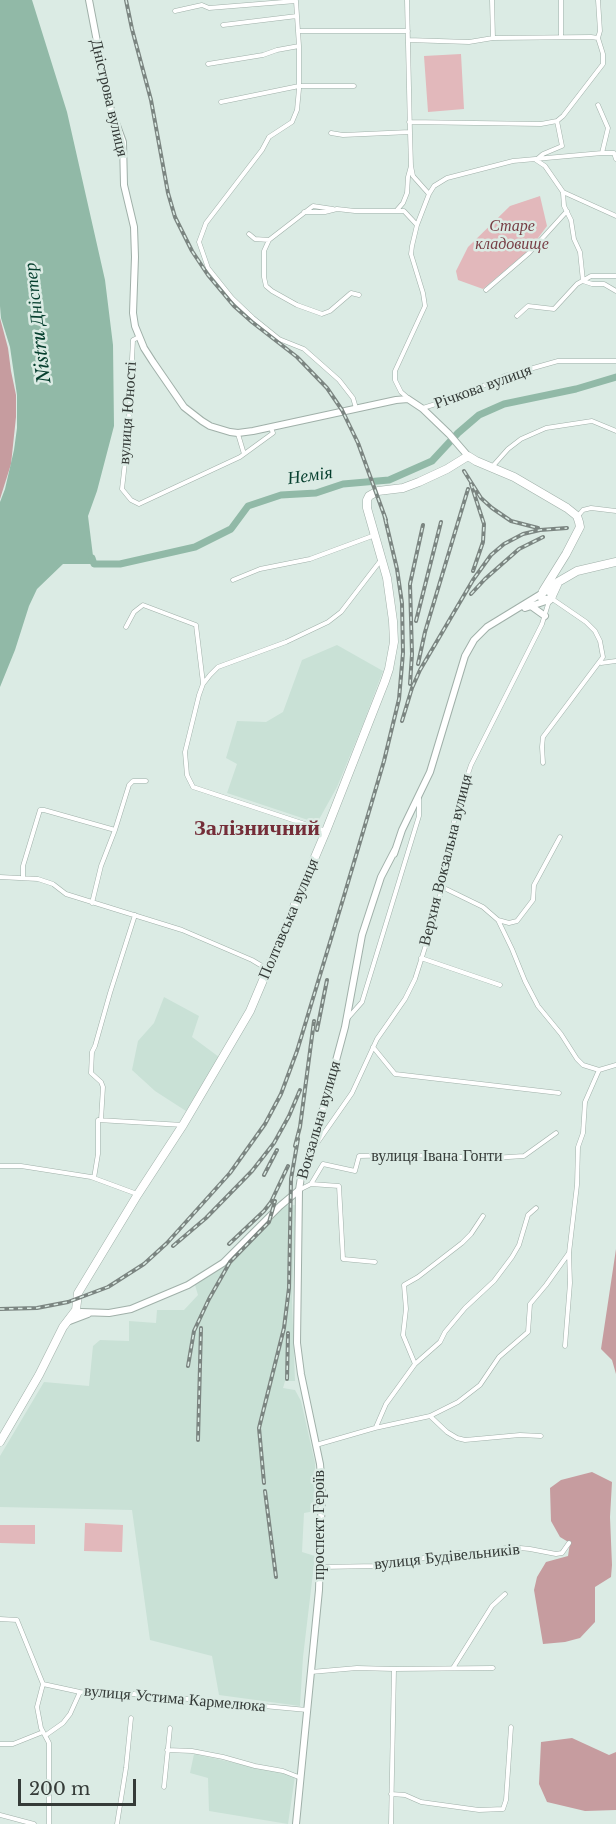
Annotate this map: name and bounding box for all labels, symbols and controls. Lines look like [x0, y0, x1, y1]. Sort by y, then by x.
street label: Дністрова вулиця [86, 37, 132, 159]
park label: Старе кладовище [475, 216, 549, 254]
water label: Nistru Дністер [20, 261, 56, 385]
street label: вулиця Юності [115, 361, 141, 465]
street label: Річкова вулиця [432, 361, 534, 413]
water label: Немія [286, 462, 334, 490]
street label: Верхня Вокзальна вулиця [415, 772, 477, 948]
district label: Залізничний [194, 816, 320, 842]
street label: Полтавська вулиця [255, 856, 323, 982]
street label: Вокзальна вулиця [293, 1059, 345, 1181]
street label: вулиця Івана Гонти [371, 1146, 503, 1166]
street label: проспект Героїв [309, 1470, 329, 1580]
street label: вулиця Будівельників [373, 1540, 521, 1574]
street label: вулиця Устима Кармелюка [83, 1681, 267, 1717]
scale bar [21, 1767, 140, 1805]
text: 200 m [29, 1778, 90, 1800]

